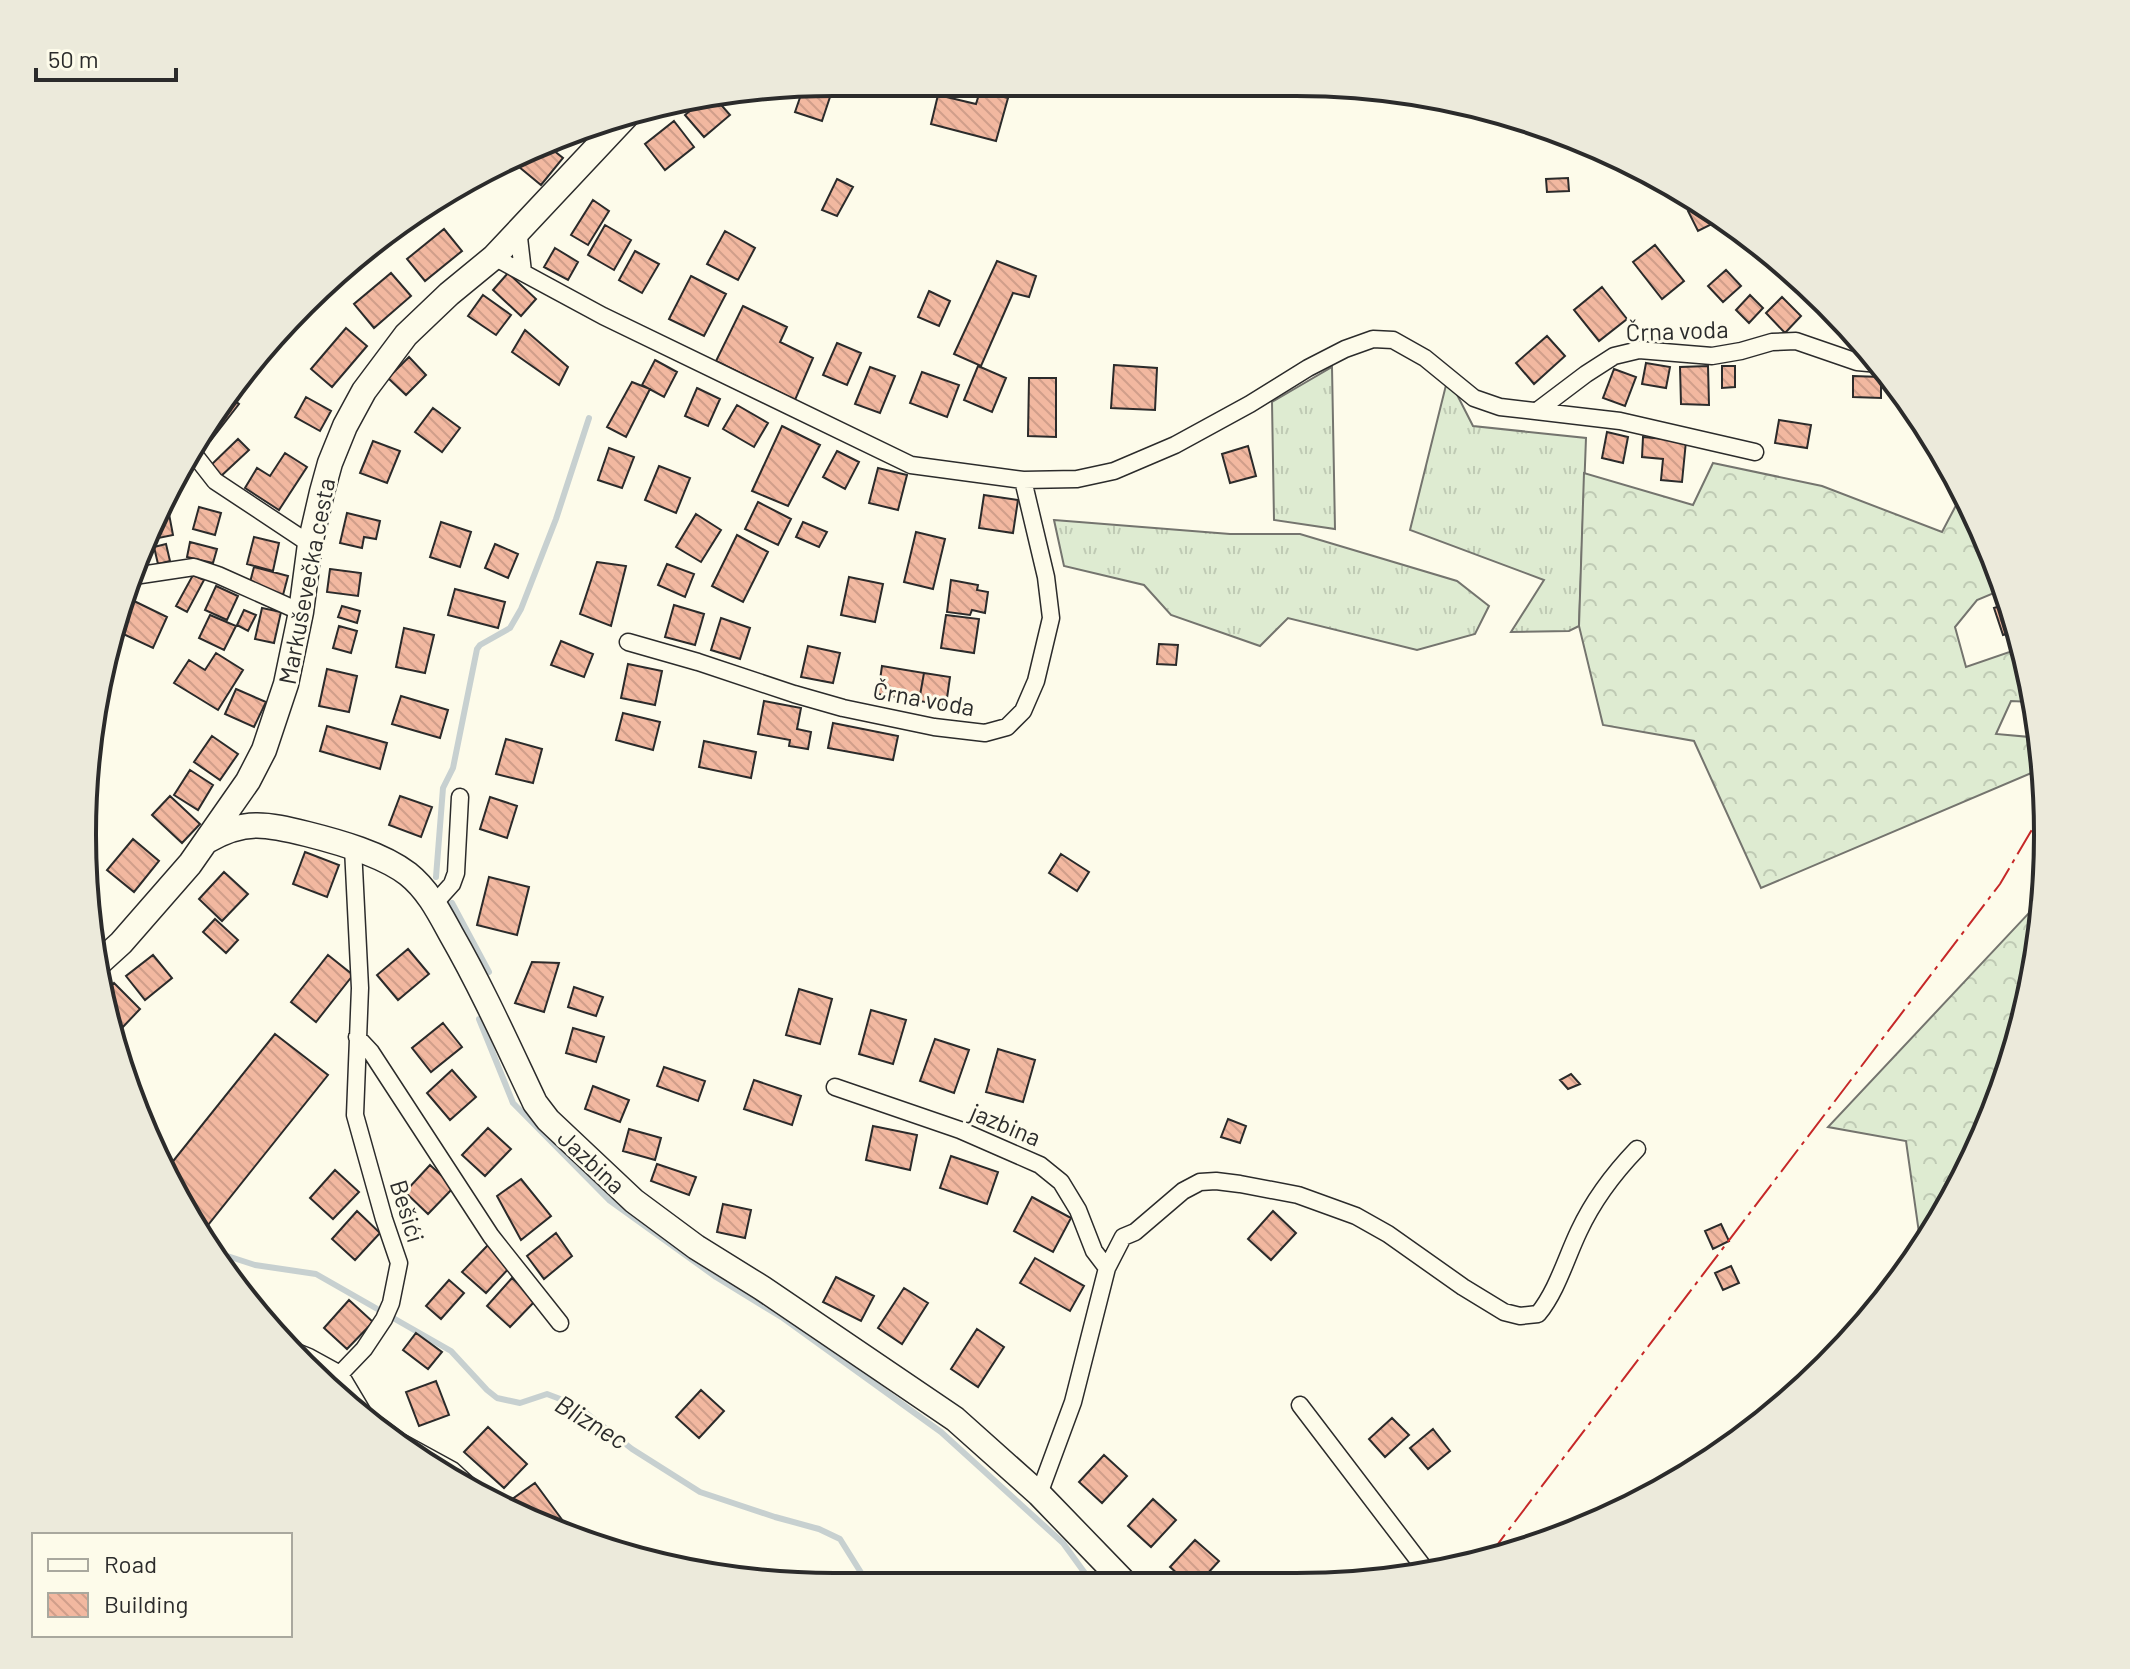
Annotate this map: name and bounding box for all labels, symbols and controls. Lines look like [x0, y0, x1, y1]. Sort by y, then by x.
scale bar [36, 32, 176, 82]
text: 50 m [48, 44, 99, 73]
street label: Črna voda [1625, 314, 1729, 346]
street label: Markuševečka cesta [272, 475, 340, 687]
street label: Črna voda [871, 675, 977, 721]
street label: jazbina [966, 1096, 1045, 1152]
street label: Jazbina [552, 1123, 632, 1199]
street label: Bešići [385, 1176, 431, 1246]
water label: Bliznec [550, 1387, 634, 1455]
legend [32, 1533, 292, 1637]
text: Road [104, 1549, 157, 1578]
text: Building [104, 1589, 188, 1618]

